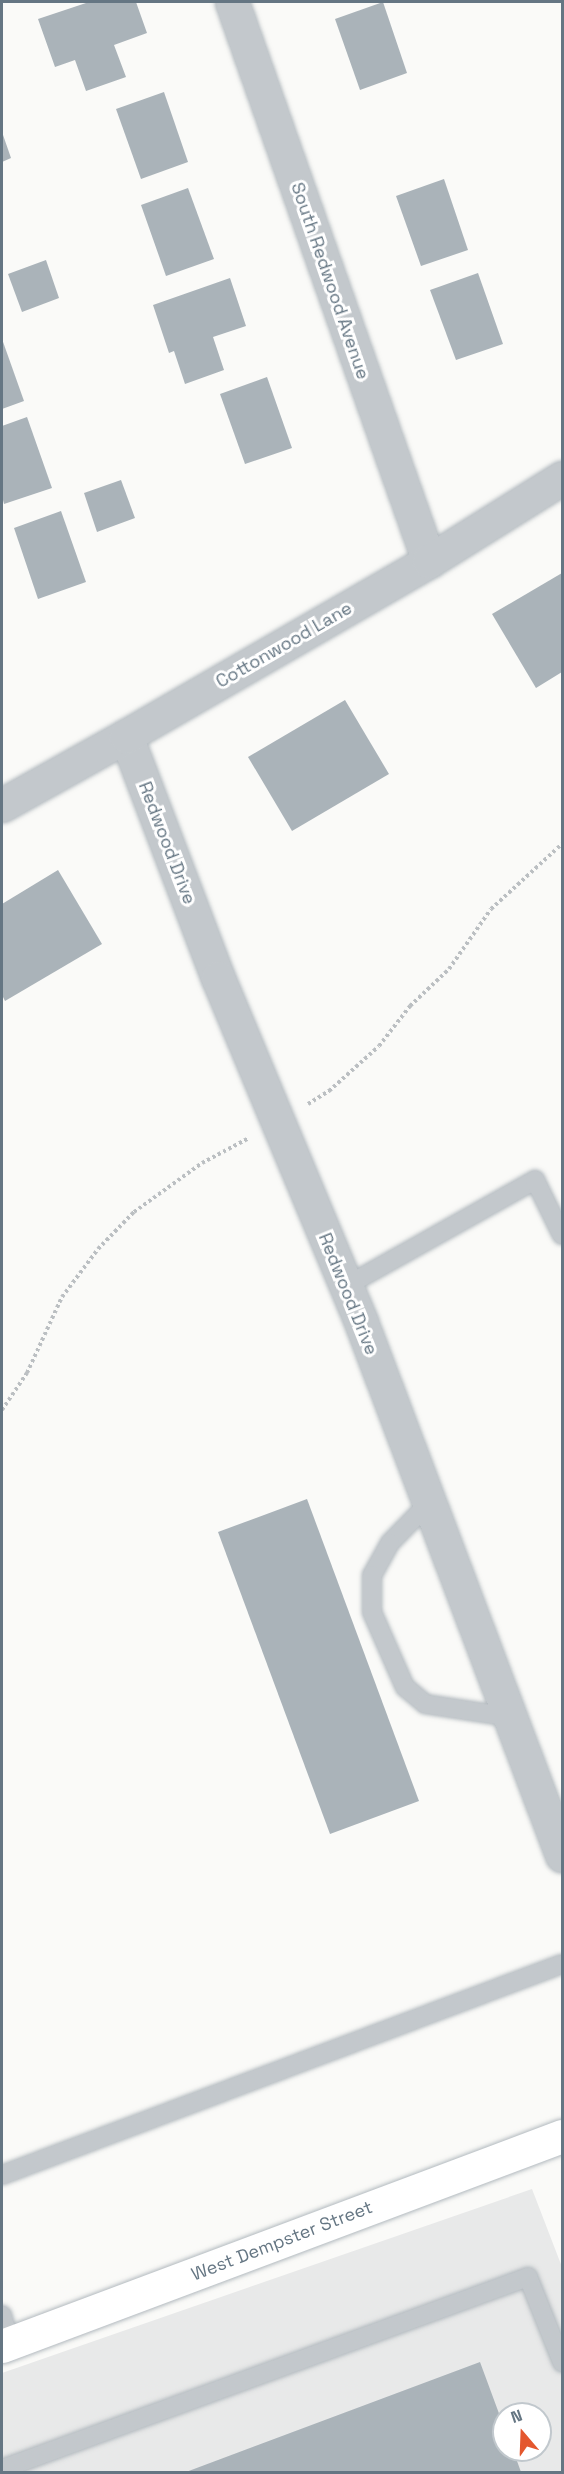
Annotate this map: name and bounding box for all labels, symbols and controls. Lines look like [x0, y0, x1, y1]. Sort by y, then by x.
street label: South Redwood Avenue [286, 180, 374, 382]
street label: Cottonwood Lane [212, 597, 356, 693]
street label: Redwood Drive [134, 779, 200, 907]
street label: Redwood Drive [314, 1230, 382, 1358]
street label: West Dempster Street [188, 2196, 376, 2286]
north arrow [492, 2402, 552, 2462]
text: N [508, 2405, 525, 2428]

